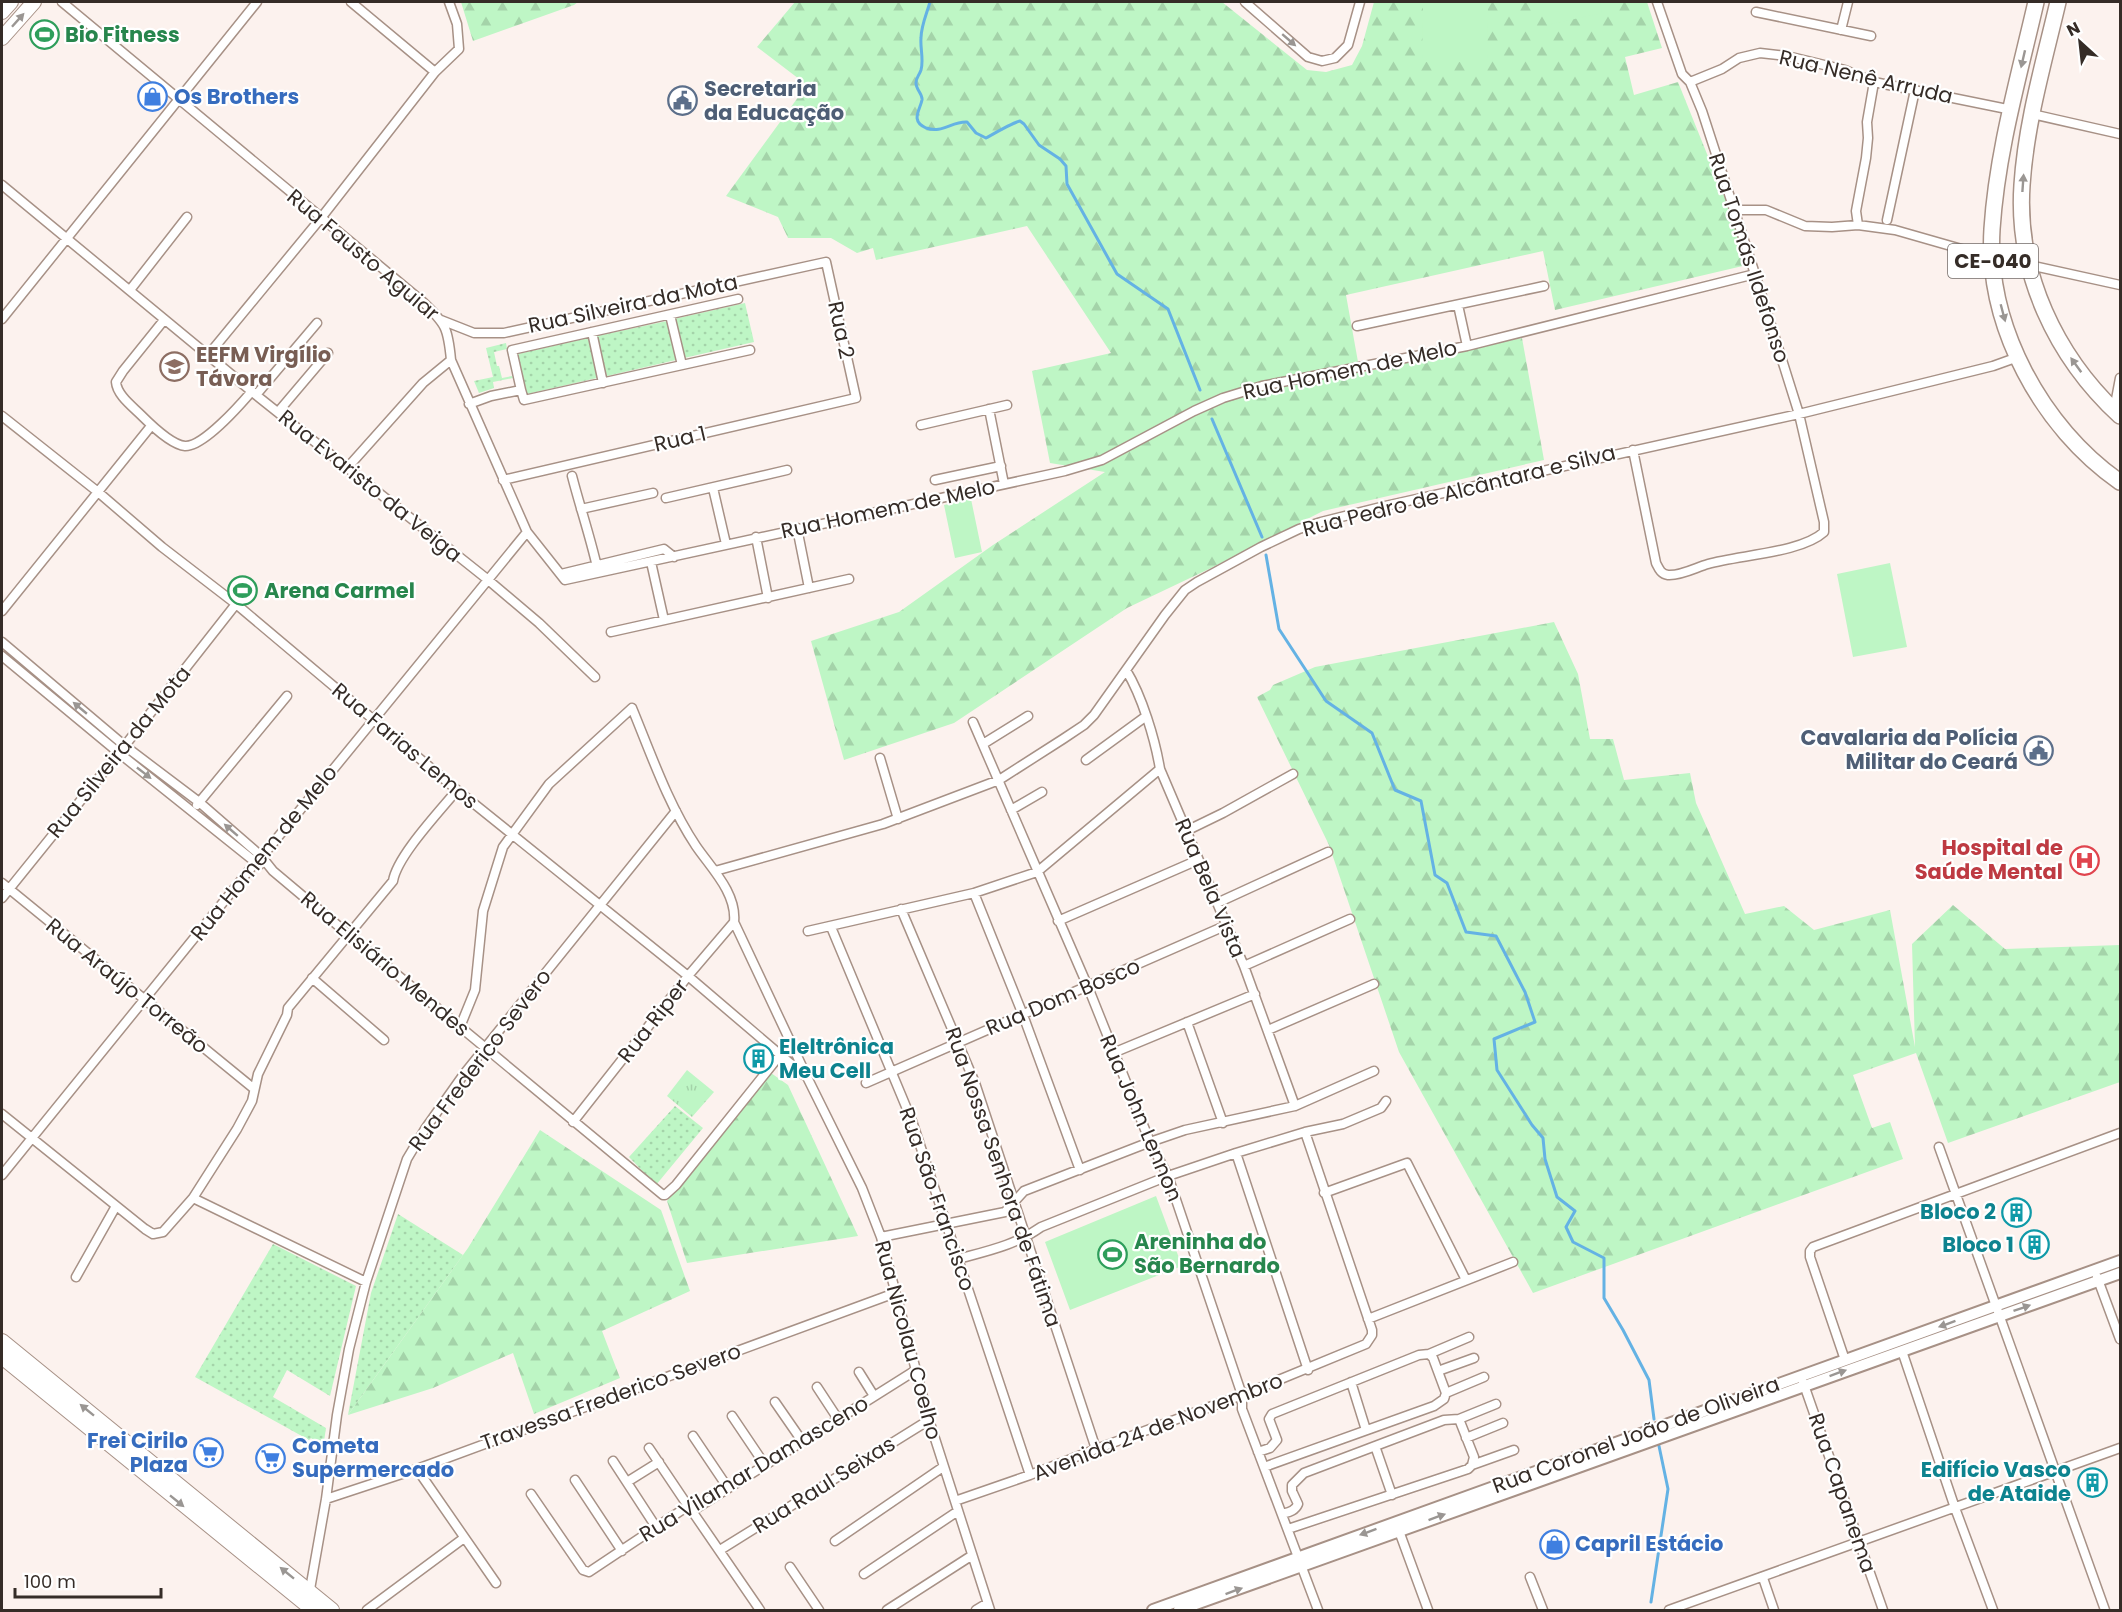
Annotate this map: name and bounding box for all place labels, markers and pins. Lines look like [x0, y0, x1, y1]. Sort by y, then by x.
sports icon: Bio Fitness [28, 19, 60, 51]
place label: Bio Fitness [65, 20, 180, 49]
place label: Secretaria da Educação [704, 74, 844, 127]
shop icon: Os Brothers [137, 81, 169, 113]
place label: Os Brothers [174, 82, 299, 111]
public building icon: Secretaria da Educação [667, 85, 699, 117]
place label: EEFM Virgílio Távora [196, 340, 331, 393]
school or university icon: EEFM Virgílio Távora [159, 351, 191, 383]
sports icon: Arena Carmel [227, 575, 259, 607]
place label: Arena Carmel [264, 576, 415, 605]
place label: Cavalaria da Polícia Militar do Ceará [1800, 723, 2018, 776]
public building icon: Cavalaria da Polícia Militar do Ceará [2023, 734, 2055, 766]
place label: Hospital de Saúde Mental [1915, 833, 2063, 886]
hospital icon: Hospital de Saúde Mental [2068, 844, 2100, 876]
place label: Eleltrônica Meu Cell [779, 1032, 894, 1085]
building icon: Eleltrônica Meu Cell [742, 1043, 774, 1075]
building icon: Bloco 2 [2001, 1196, 2033, 1228]
place label: Bloco 2 [1920, 1197, 1996, 1226]
place label: Areninha do São Bernardo [1134, 1227, 1280, 1280]
building icon: Bloco 1 [2019, 1229, 2051, 1261]
place label: Bloco 1 [1942, 1230, 2014, 1259]
sports icon: Areninha do São Bernardo [1097, 1238, 1129, 1270]
place label: Frei Cirilo Plaza [87, 1426, 188, 1479]
place label: Cometa Supermercado [292, 1431, 454, 1484]
supermarket icon: Frei Cirilo Plaza [193, 1437, 225, 1469]
supermarket icon: Cometa Supermercado [255, 1442, 287, 1474]
place label: Edifício Vasco de Ataide [1921, 1455, 2071, 1508]
building icon: Edifício Vasco de Ataide [2076, 1466, 2108, 1498]
shop icon: Capril Estácio [1538, 1528, 1570, 1560]
place label: Capril Estácio [1575, 1529, 1724, 1558]

